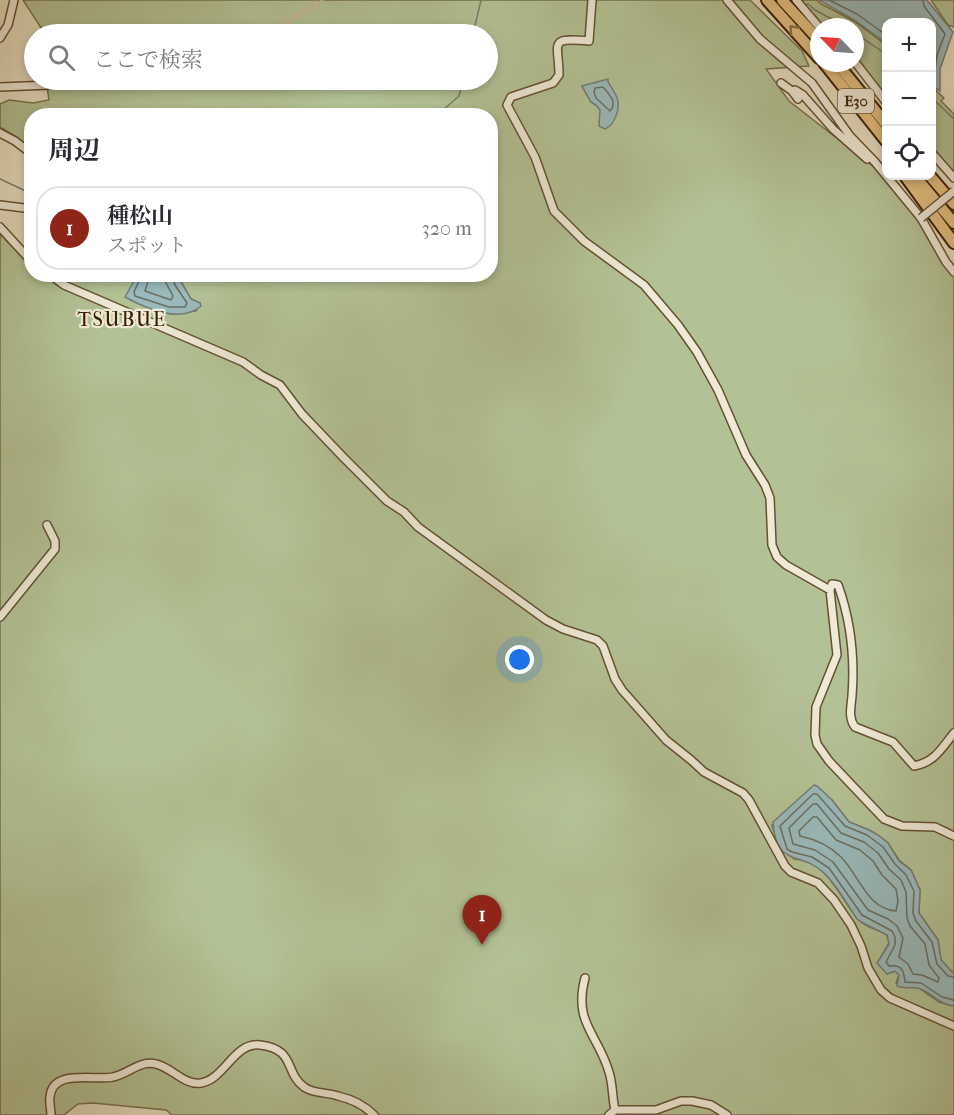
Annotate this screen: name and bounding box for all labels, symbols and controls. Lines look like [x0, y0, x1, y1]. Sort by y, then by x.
north arrow [810, 18, 864, 72]
map controls [882, 18, 936, 180]
button: + [882, 18, 936, 72]
search box [24, 24, 498, 90]
one-way arrow [789, 25, 800, 36]
icon: search [45, 41, 78, 74]
text: ここで検索 [93, 47, 203, 73]
button: − [882, 72, 936, 126]
road number: E30 [838, 89, 874, 113]
button: locate [882, 126, 936, 180]
text: 周辺 [48, 135, 100, 166]
text: 種松山 [107, 203, 173, 229]
text: 1 [66, 217, 73, 240]
text: 320 m [422, 217, 472, 240]
text: スポット [107, 234, 187, 257]
district label: TSUBUE [78, 308, 166, 331]
your location [505, 645, 534, 674]
pin: 1 [462, 896, 502, 945]

